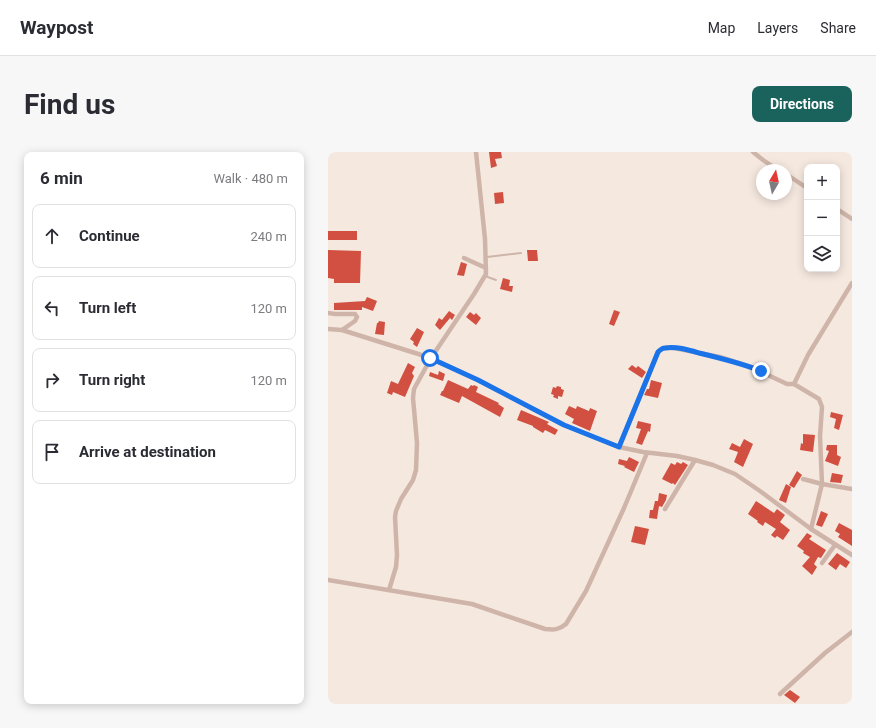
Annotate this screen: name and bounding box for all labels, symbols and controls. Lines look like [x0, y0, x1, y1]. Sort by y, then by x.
text: Waypost [20, 16, 94, 39]
text: Map [708, 20, 735, 36]
text: Layers [757, 20, 798, 36]
text: Share [820, 20, 856, 36]
button: Directions [752, 86, 852, 122]
text: Find us [24, 88, 115, 121]
north arrow [756, 164, 792, 200]
map controls [804, 164, 840, 272]
button: + [804, 164, 840, 200]
text: 6 min [40, 168, 83, 188]
text: Walk · 480 m [213, 171, 288, 186]
button: − [804, 200, 840, 236]
icon: ahead [41, 225, 63, 247]
text: Continue [79, 227, 140, 245]
text: 240 m [250, 229, 287, 244]
button: layers [804, 236, 840, 272]
icon: left [41, 297, 63, 319]
text: Turn left [79, 299, 136, 317]
text: 120 m [250, 301, 287, 316]
route start [421, 349, 439, 367]
route end [752, 362, 770, 380]
icon: right [41, 369, 63, 391]
text: Turn right [79, 371, 145, 389]
text: 120 m [250, 373, 287, 388]
icon: arrive [41, 441, 63, 463]
text: Arrive at destination [79, 443, 216, 461]

